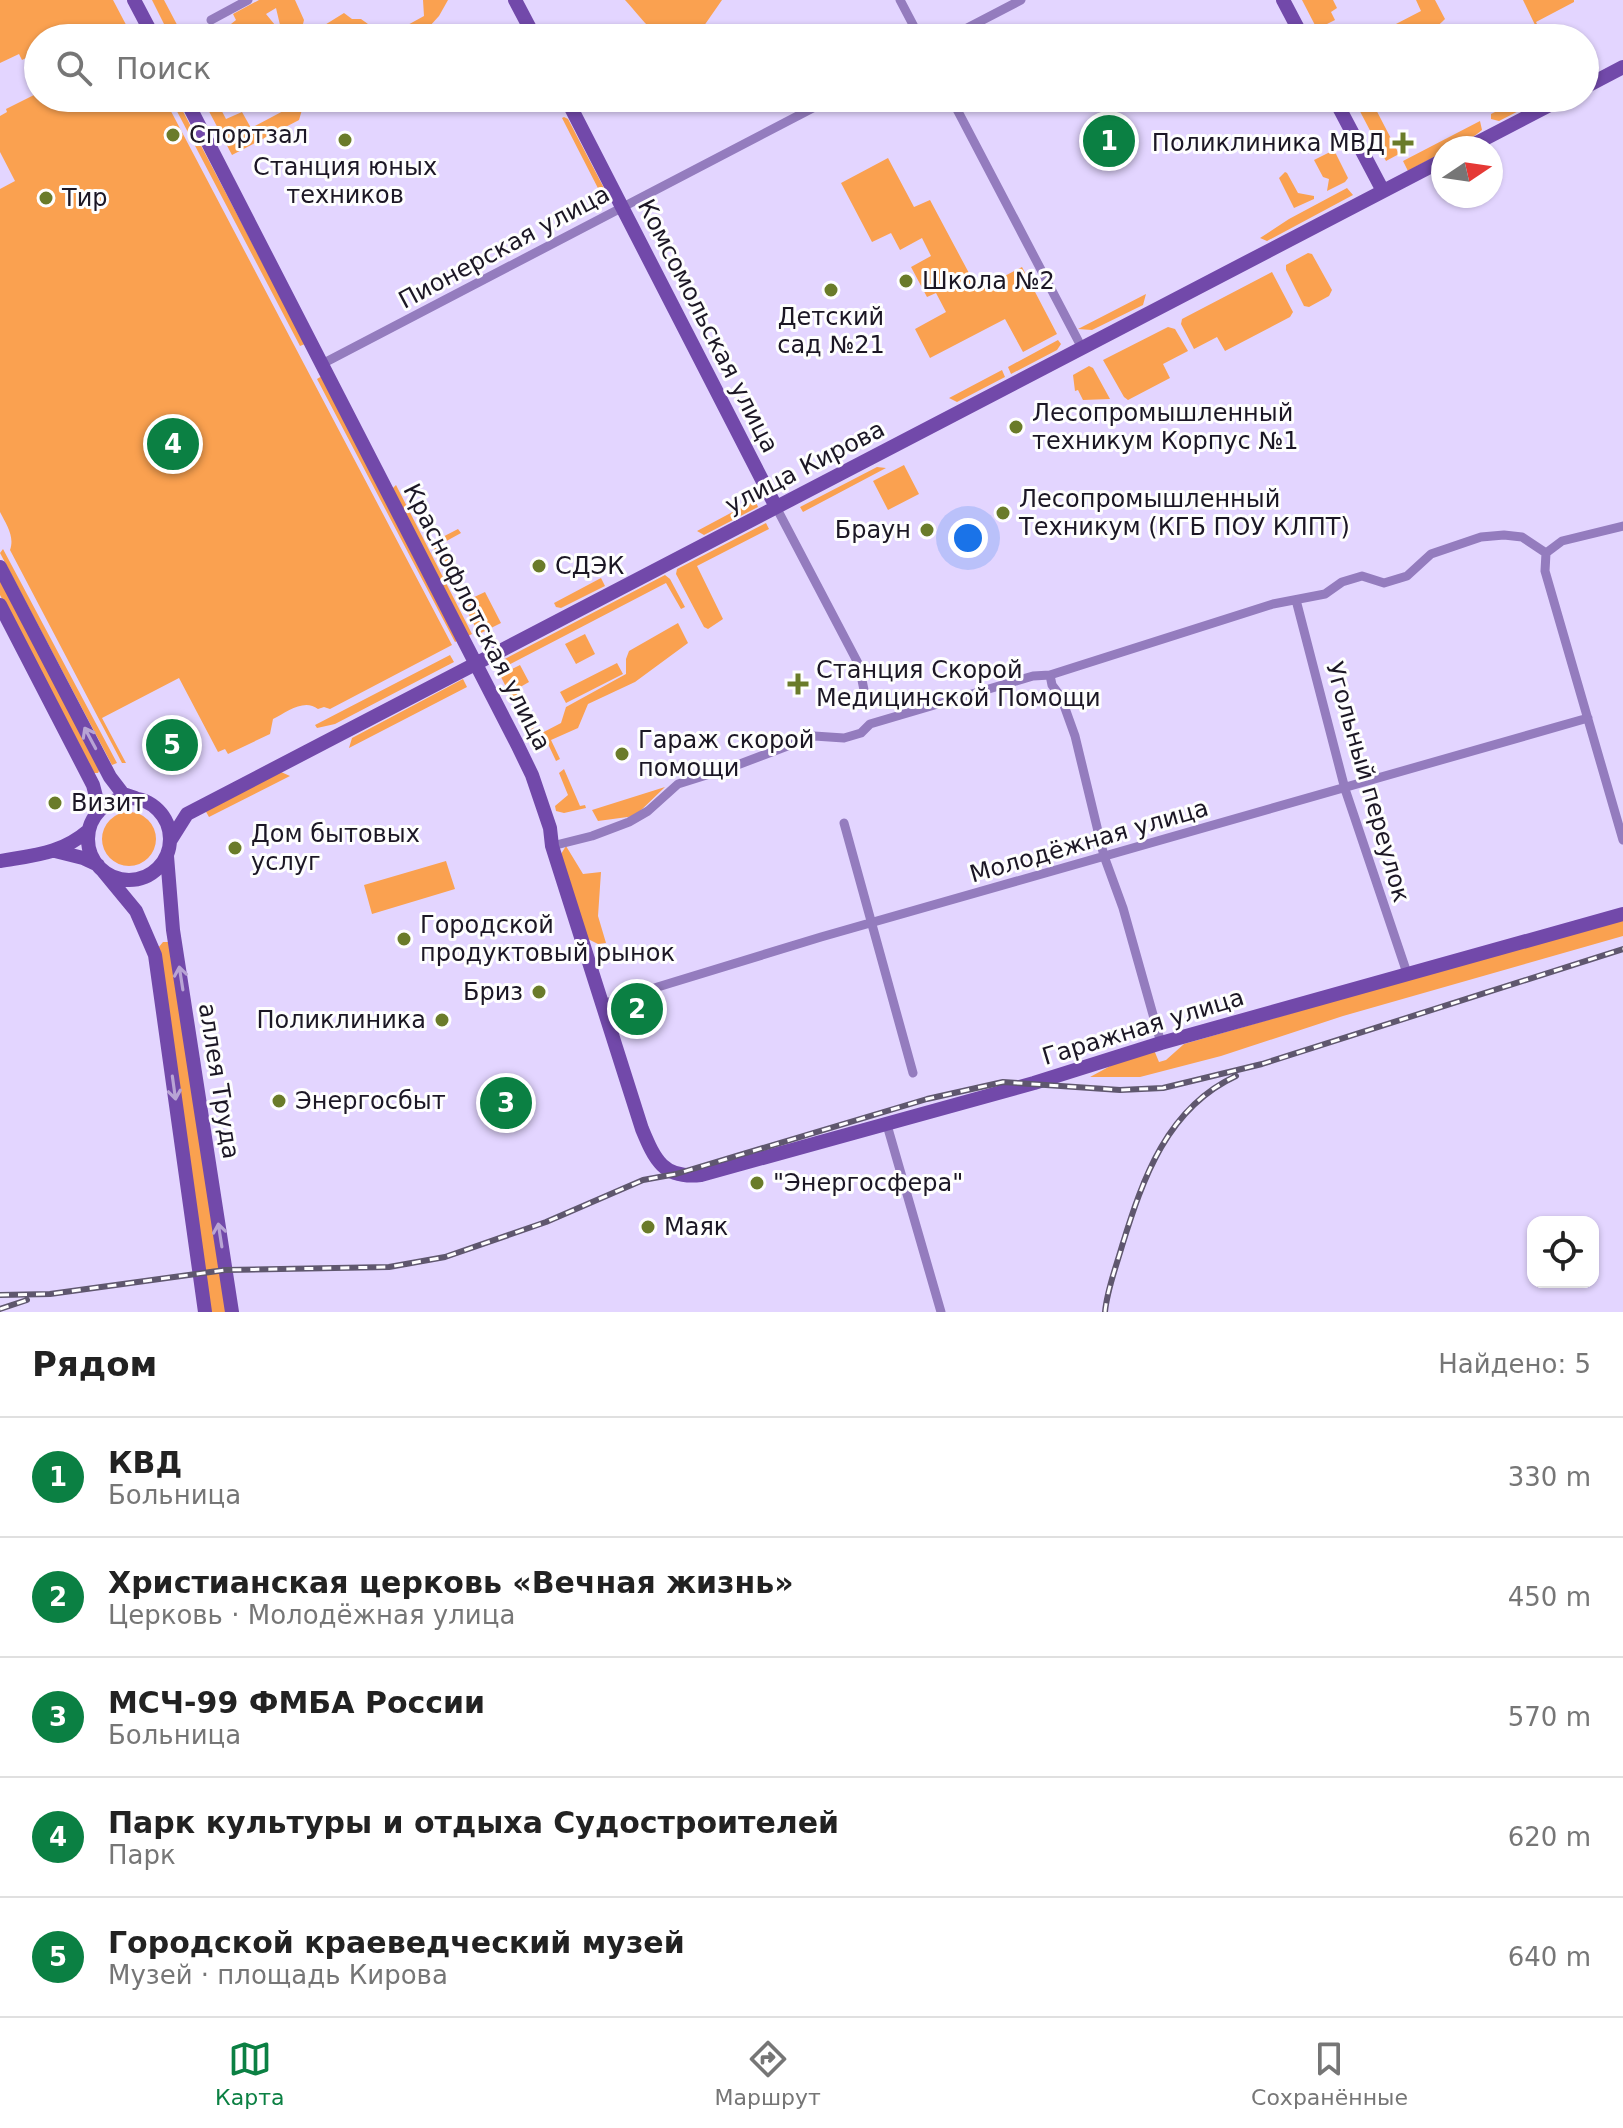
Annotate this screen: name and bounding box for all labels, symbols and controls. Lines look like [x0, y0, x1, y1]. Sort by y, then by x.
search box [24, 24, 1599, 112]
icon: search [52, 46, 96, 90]
text: Поиск [116, 51, 211, 86]
pin: 1 [1083, 111, 1135, 171]
place label: Спортзал [189, 121, 308, 149]
marker: Спортзал [164, 126, 182, 144]
place label: Поликлиника МВД [1152, 129, 1385, 157]
marker: Станция юных техников [336, 131, 354, 149]
marker: Поликлиника МВД [1392, 132, 1414, 154]
north arrow [1431, 136, 1503, 208]
place label: Станция юных техников [253, 153, 437, 209]
street label: Пионерская улица [394, 180, 614, 314]
place label: Тир [61, 184, 108, 212]
marker: Тир [37, 189, 55, 207]
street label: Комсомольская улица [632, 195, 784, 457]
place label: Школа №2 [922, 267, 1055, 295]
marker: Школа №2 [897, 272, 915, 290]
marker: Детский сад №21 [822, 281, 840, 299]
place label: Детский сад №21 [777, 303, 885, 359]
place label: Лесопромышленный техникум Корпус №1 [1032, 399, 1299, 455]
pin: 4 [147, 414, 199, 474]
street label: улица Кирова [721, 415, 889, 519]
marker: Лесопромышленный техникум Корпус №1 [1007, 418, 1025, 436]
street label: Краснофлотская улица [397, 479, 557, 755]
place label: Лесопромышленный Техникум (КГБ ПОУ КЛПТ) [1018, 485, 1350, 541]
marker: Лесопромышленный Техникум (КГБ ПОУ КЛПТ) [994, 504, 1012, 522]
place label: Браун [835, 516, 911, 544]
your location [948, 518, 988, 558]
marker: Браун [918, 521, 936, 539]
place label: СДЭК [555, 552, 624, 580]
marker: СДЭК [530, 557, 548, 575]
place label: Станция Скорой Медицинской Помощи [816, 656, 1101, 712]
street label: Угольный переулок [1320, 659, 1416, 905]
marker: Станция Скорой Медицинской Помощи [787, 673, 809, 695]
pin: 5 [146, 715, 198, 775]
one-way arrow [81, 726, 97, 750]
place label: Гараж скорой помощи [638, 726, 814, 782]
marker: Гараж скорой помощи [613, 745, 631, 763]
place label: Визит [71, 789, 145, 817]
street label: Молодёжная улица [966, 793, 1212, 889]
marker: Визит [46, 794, 64, 812]
place label: Дом бытовых услуг [251, 820, 420, 876]
marker: Дом бытовых услуг [226, 839, 244, 857]
place label: Городской продуктовый рынок [420, 911, 675, 967]
marker: Городской продуктовый рынок [395, 930, 413, 948]
one-way arrow [173, 966, 188, 991]
place label: Бриз [463, 978, 523, 1006]
pin: 2 [611, 979, 663, 1039]
marker: Бриз [530, 983, 548, 1001]
street label: Гаражная улица [1039, 983, 1247, 1071]
street label: аллея Труда [193, 1001, 245, 1161]
place label: Поликлиника [256, 1006, 426, 1034]
marker: Поликлиника [433, 1011, 451, 1029]
pin: 3 [480, 1073, 532, 1133]
one-way arrow [167, 1075, 182, 1100]
place label: Энергосбыт [295, 1087, 446, 1115]
marker: Энергосбыт [270, 1092, 288, 1110]
place label: "Энергосфера" [773, 1169, 963, 1197]
marker: "Энергосфера" [748, 1174, 766, 1192]
place label: Маяк [664, 1213, 728, 1241]
map controls [1527, 1216, 1599, 1288]
button: locate [1527, 1216, 1599, 1288]
marker: Маяк [639, 1218, 657, 1236]
one-way arrow [211, 1223, 226, 1248]
text: Рядом [32, 1344, 157, 1384]
text: Найдено: 5 [1438, 1349, 1591, 1379]
text: КВД [108, 1445, 182, 1480]
text: 1 [49, 1462, 67, 1492]
text: 330 m [1508, 1462, 1591, 1492]
text: Больница [108, 1480, 241, 1510]
text: Христианская церковь «Вечная жизнь» [108, 1565, 794, 1600]
text: 2 [49, 1582, 67, 1612]
text: 450 m [1508, 1582, 1591, 1612]
text: Церковь · Молодёжная улица [108, 1600, 515, 1630]
text: МСЧ-99 ФМБА России [108, 1685, 485, 1720]
text: 3 [49, 1702, 67, 1732]
text: 570 m [1508, 1702, 1591, 1732]
text: Больница [108, 1720, 241, 1750]
text: Парк культуры и отдыха Судостроителей [108, 1805, 839, 1840]
text: 4 [49, 1822, 67, 1852]
text: 620 m [1508, 1822, 1591, 1852]
text: Парк [108, 1840, 176, 1870]
text: Городской краеведческий музей [108, 1925, 685, 1960]
text: 5 [49, 1942, 67, 1972]
text: 640 m [1508, 1942, 1591, 1972]
text: Музей · площадь Кирова [108, 1960, 448, 1990]
tab: Карта [215, 2037, 284, 2110]
tab: Маршрут [715, 2037, 821, 2110]
tab: Сохранённые [1251, 2037, 1408, 2110]

